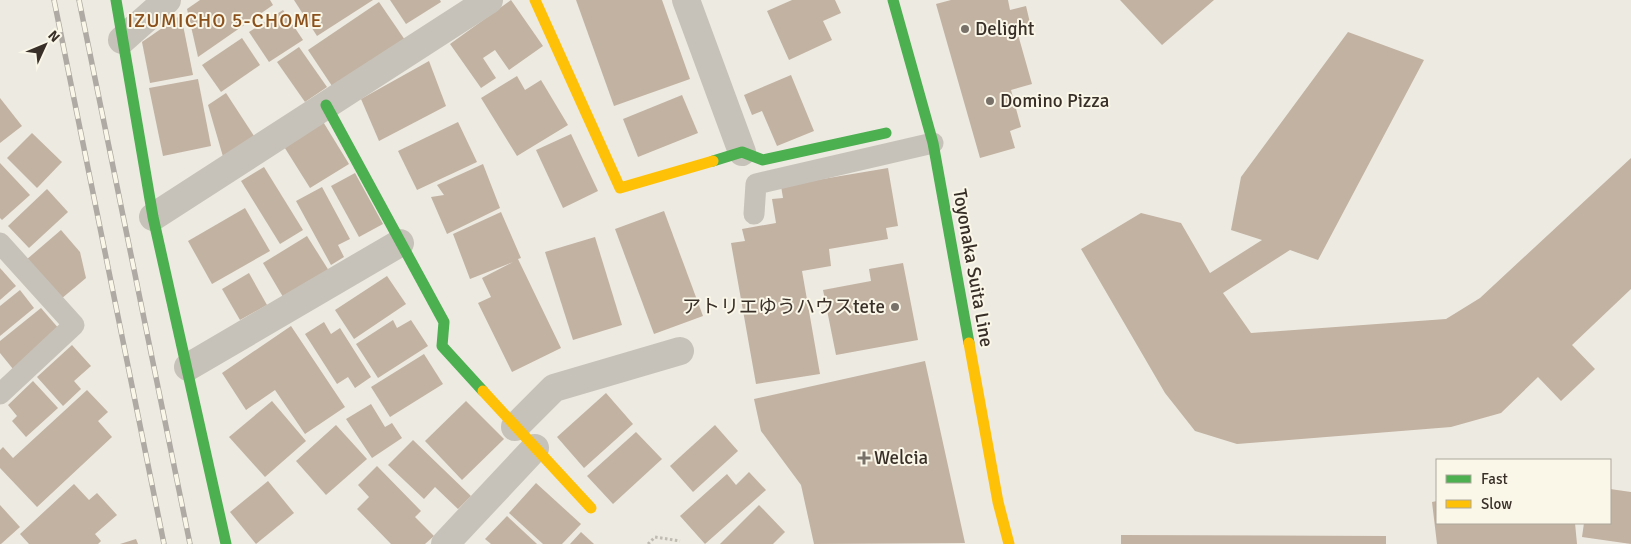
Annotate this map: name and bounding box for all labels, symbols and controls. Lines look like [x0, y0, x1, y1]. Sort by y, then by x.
district label: IZUMICHO 5-CHOME [127, 8, 323, 33]
place label: Delight [975, 17, 1035, 41]
north arrow [20, 20, 70, 70]
marker: Delight [959, 23, 971, 35]
text: N [44, 27, 63, 46]
place label: Domino Pizza [1000, 89, 1109, 113]
marker: Domino Pizza [984, 95, 996, 107]
street label: Toyonaka Suita Line [947, 187, 999, 349]
place label: アトリエゆうハウスtete [682, 295, 885, 319]
marker: アトリエゆうハウスtete [889, 301, 901, 313]
place label: Welcia [874, 446, 928, 470]
marker: Welcia [858, 452, 870, 464]
legend [1436, 459, 1611, 524]
text: Fast [1481, 470, 1508, 488]
text: Slow [1481, 495, 1512, 513]

